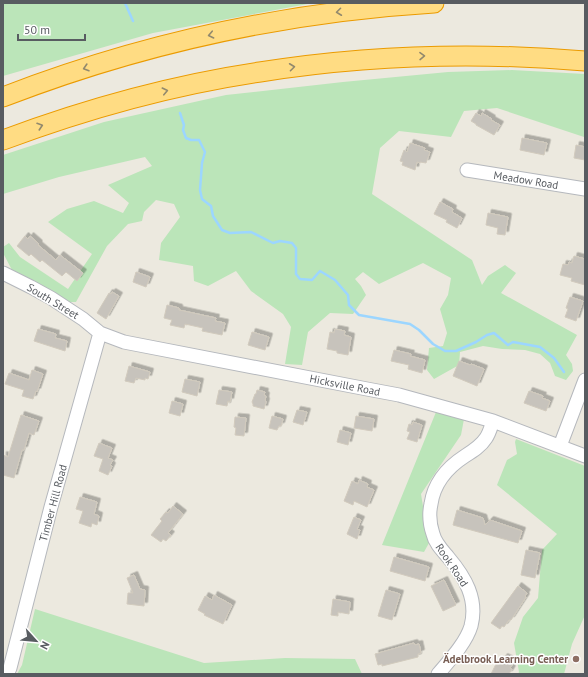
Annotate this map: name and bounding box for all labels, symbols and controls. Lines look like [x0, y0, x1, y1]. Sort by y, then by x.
one-way arrow [336, 7, 342, 16]
scale bar [18, 16, 85, 42]
text: 50 m [24, 22, 50, 37]
one-way arrow [208, 30, 214, 38]
one-way arrow [419, 52, 425, 61]
one-way arrow [82, 63, 89, 72]
one-way arrow [289, 63, 295, 72]
one-way arrow [161, 87, 168, 95]
one-way arrow [36, 123, 43, 131]
street label: Meadow Road [493, 168, 560, 192]
street label: South Street [24, 280, 82, 322]
street label: Hicksville Road [308, 371, 382, 399]
street label: Timber Hill Road [36, 463, 70, 543]
street label: Rook Road [433, 541, 472, 589]
north arrow [16, 621, 56, 661]
text: N [37, 639, 53, 652]
place label: Ädelbrook Learning Center [443, 652, 568, 666]
marker: Ädelbrook Learning Center [571, 654, 581, 664]

